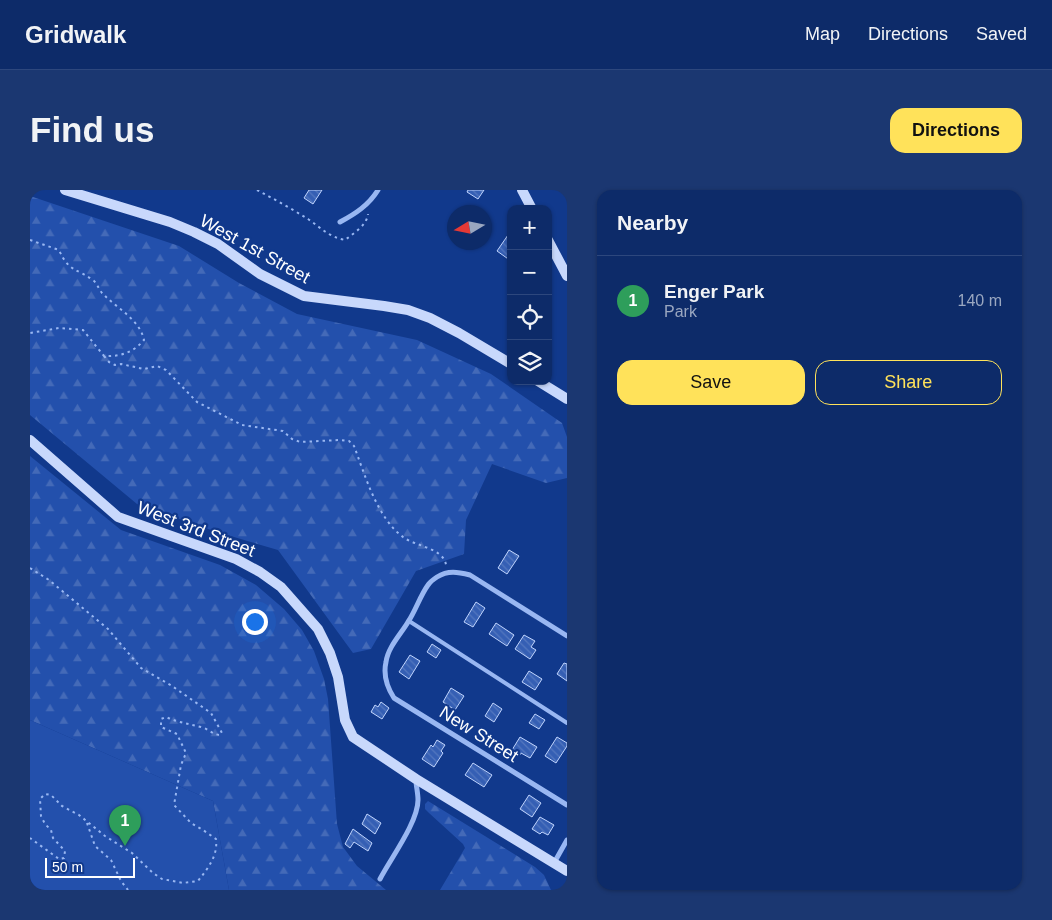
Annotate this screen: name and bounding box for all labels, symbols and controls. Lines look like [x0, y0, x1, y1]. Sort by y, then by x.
text: Gridwalk [25, 21, 126, 48]
text: Map [805, 24, 840, 44]
text: Directions [868, 24, 948, 44]
text: Saved [976, 24, 1027, 44]
button: Directions [890, 108, 1022, 153]
text: Find us [30, 110, 154, 149]
north arrow [447, 205, 492, 250]
map controls [507, 205, 552, 385]
button: + [507, 205, 552, 250]
street label: West 1st Street [196, 211, 314, 287]
text: Nearby [617, 211, 688, 234]
button: − [507, 250, 552, 295]
text: Enger Park [664, 281, 764, 302]
text: 1 [629, 292, 637, 309]
text: 140 m [958, 292, 1002, 309]
button: locate [507, 295, 552, 340]
text: Park [664, 303, 697, 320]
button: layers [507, 340, 552, 385]
button: Save [617, 360, 805, 405]
button: Share [815, 360, 1002, 405]
street label: West 3rd Street [134, 497, 258, 561]
your location [242, 609, 268, 635]
street label: New Street [436, 702, 522, 766]
pin: 1 [109, 805, 141, 846]
scale bar [45, 855, 135, 878]
text: 50 m [52, 859, 83, 875]

